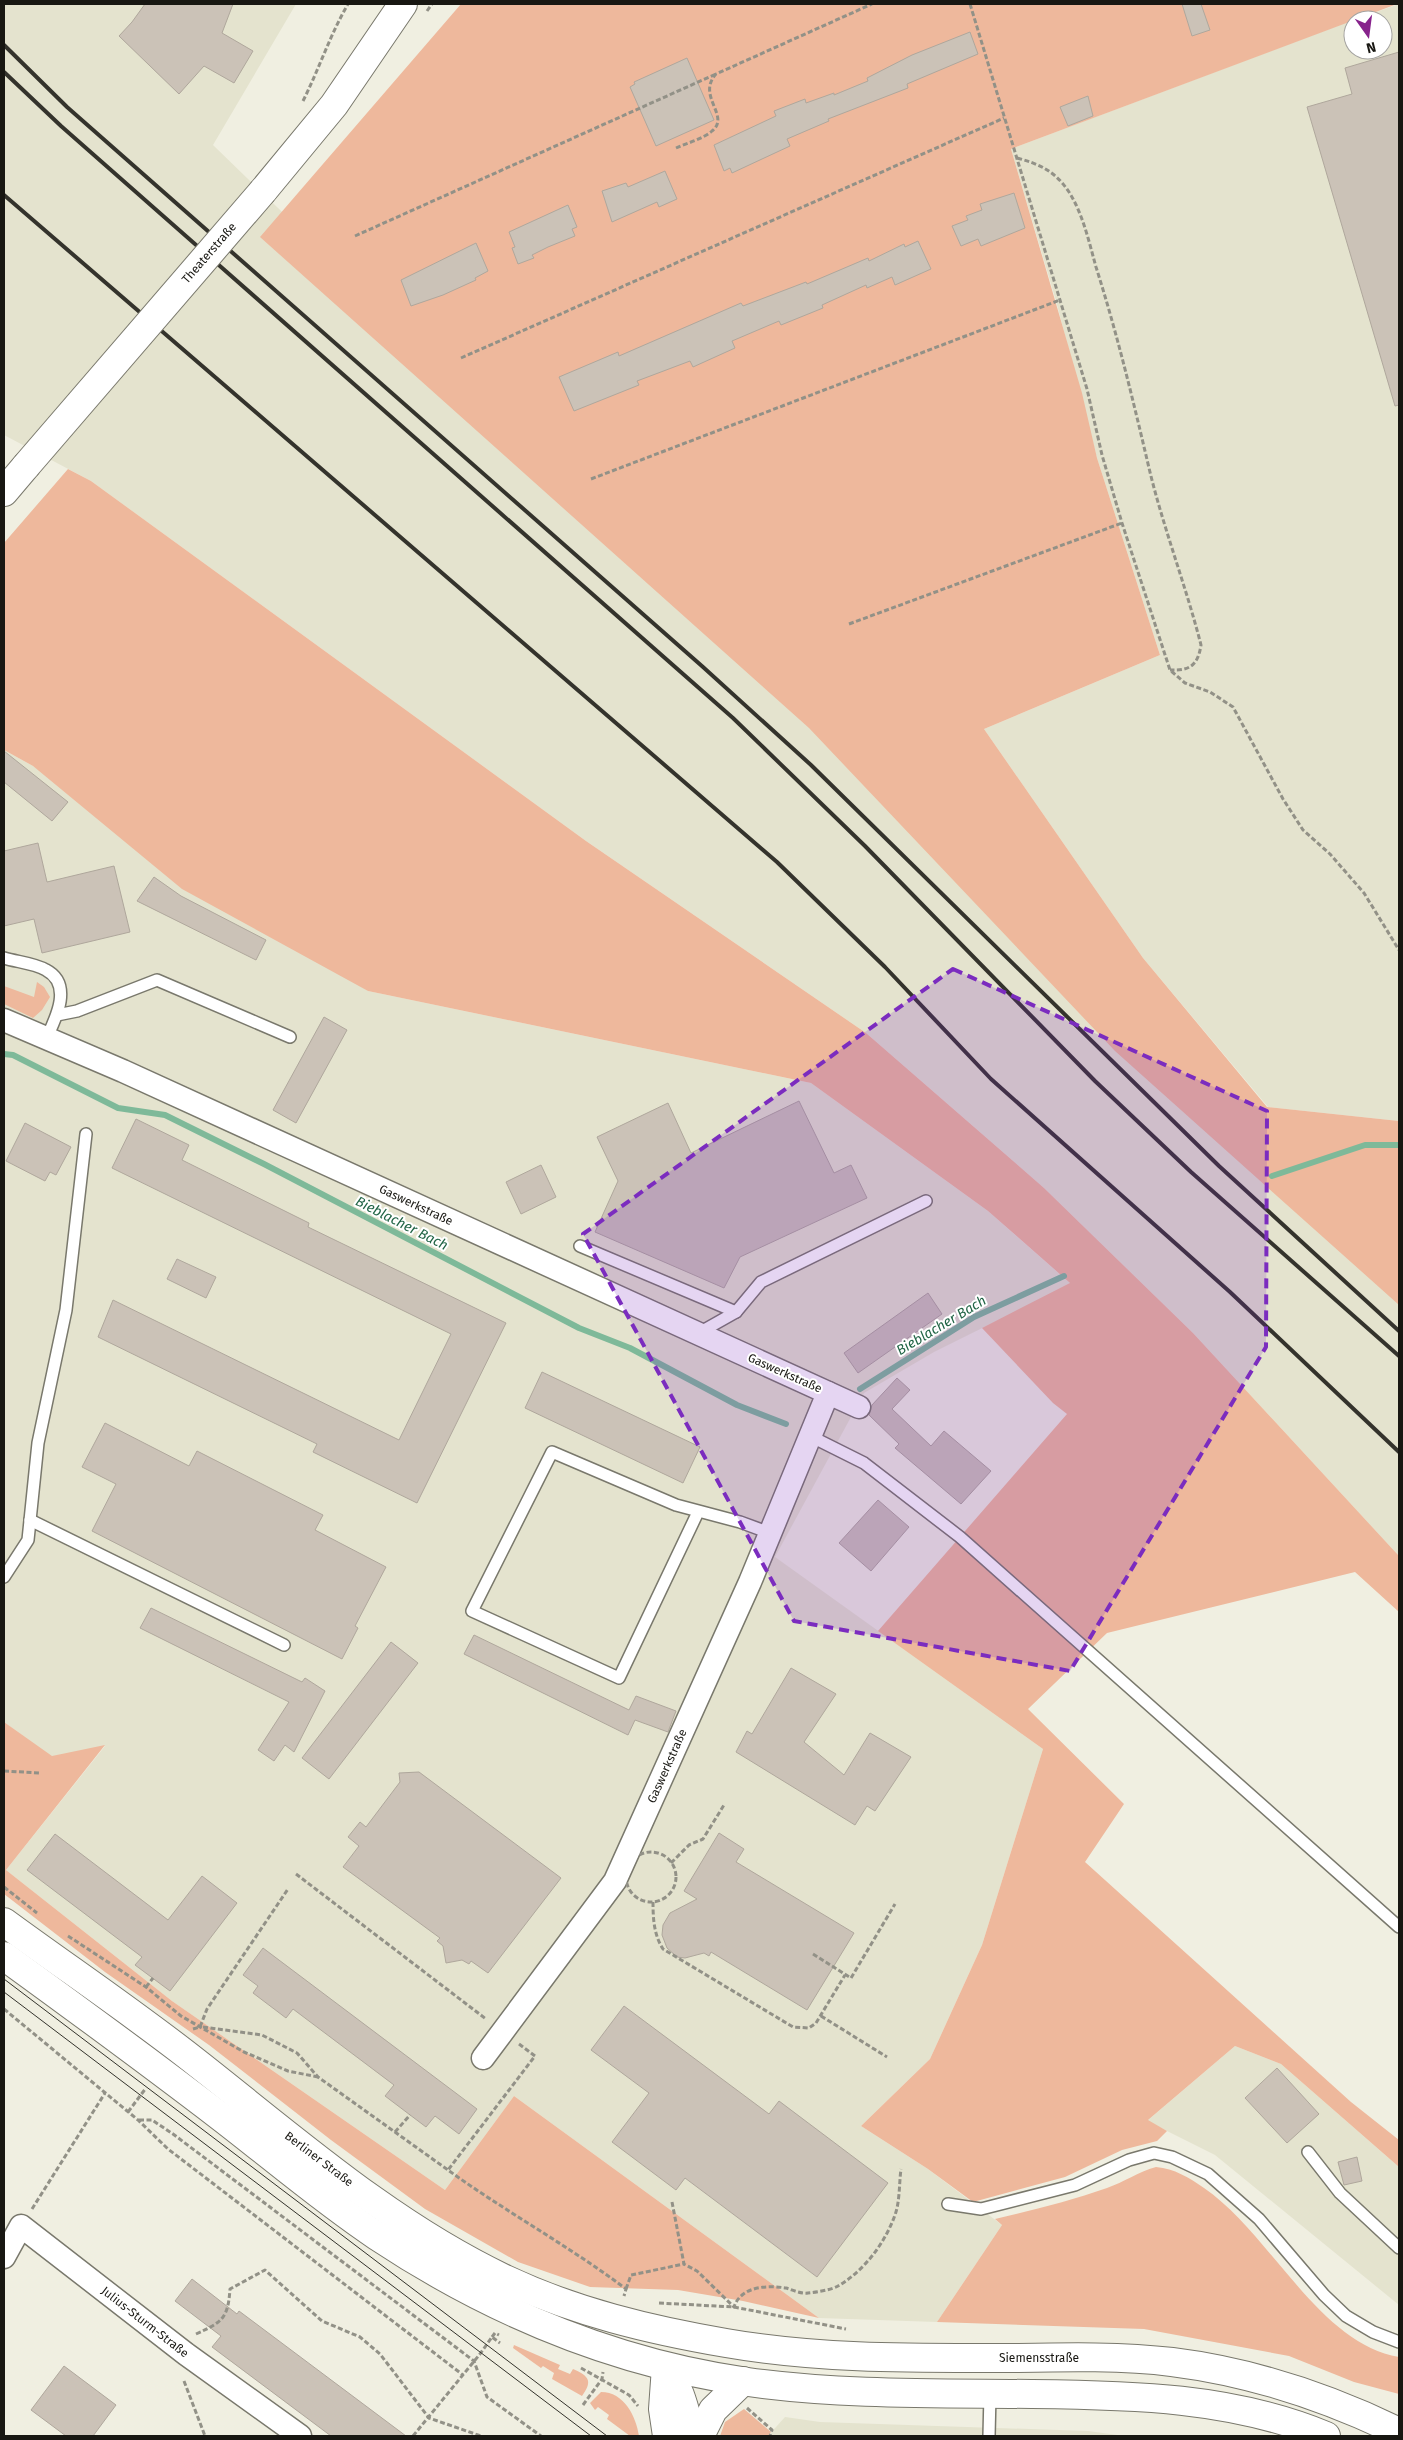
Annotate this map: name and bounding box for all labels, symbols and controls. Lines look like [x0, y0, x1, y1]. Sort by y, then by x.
north arrow [1343, 10, 1393, 60]
text: N [1364, 38, 1378, 57]
street label: Theaterstraße [179, 220, 239, 286]
street label: Gaswerkstraße [377, 1182, 455, 1228]
water label: Bieblacher Bach [353, 1193, 451, 1254]
water label: Bieblacher Bach [893, 1292, 989, 1359]
street label: Gaswerkstraße [746, 1350, 824, 1396]
street label: Gaswerkstraße [644, 1727, 690, 1805]
street label: Berliner Straße [282, 2129, 356, 2189]
street label: Julius-Sturm-Straße [99, 2284, 191, 2360]
street label: Siemensstraße [999, 2351, 1079, 2365]

